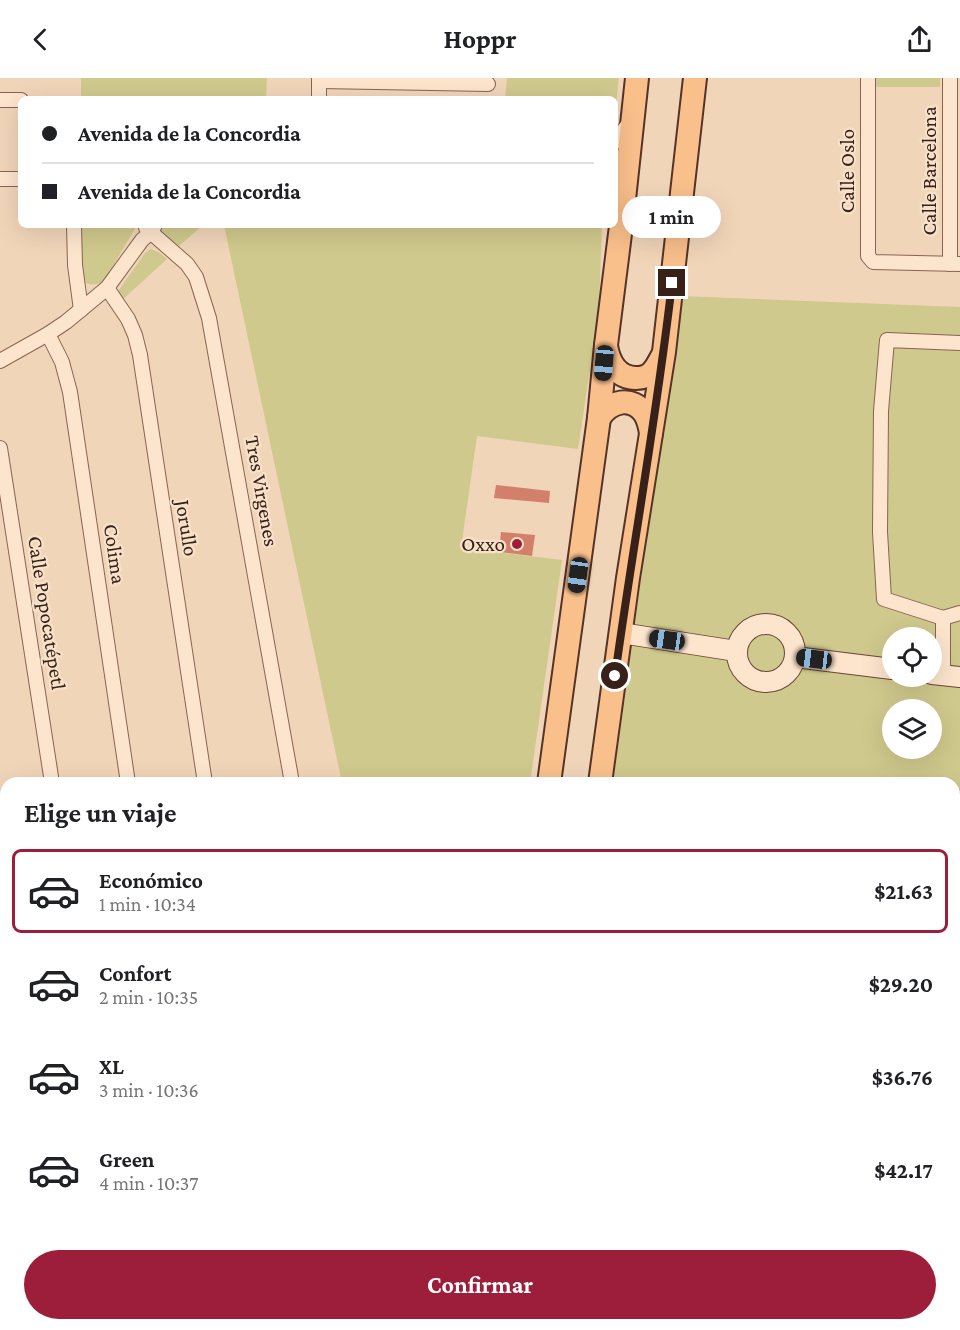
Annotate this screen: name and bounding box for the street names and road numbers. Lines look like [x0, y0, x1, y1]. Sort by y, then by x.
street label: Calle Barcelona [917, 106, 941, 236]
street label: Calle Oslo [835, 129, 859, 213]
street label: Tres Virgenes [240, 434, 284, 548]
street label: Jorullo [170, 496, 203, 558]
street label: Colima [99, 522, 131, 586]
street label: Calle Popocatépetl [23, 534, 71, 692]

